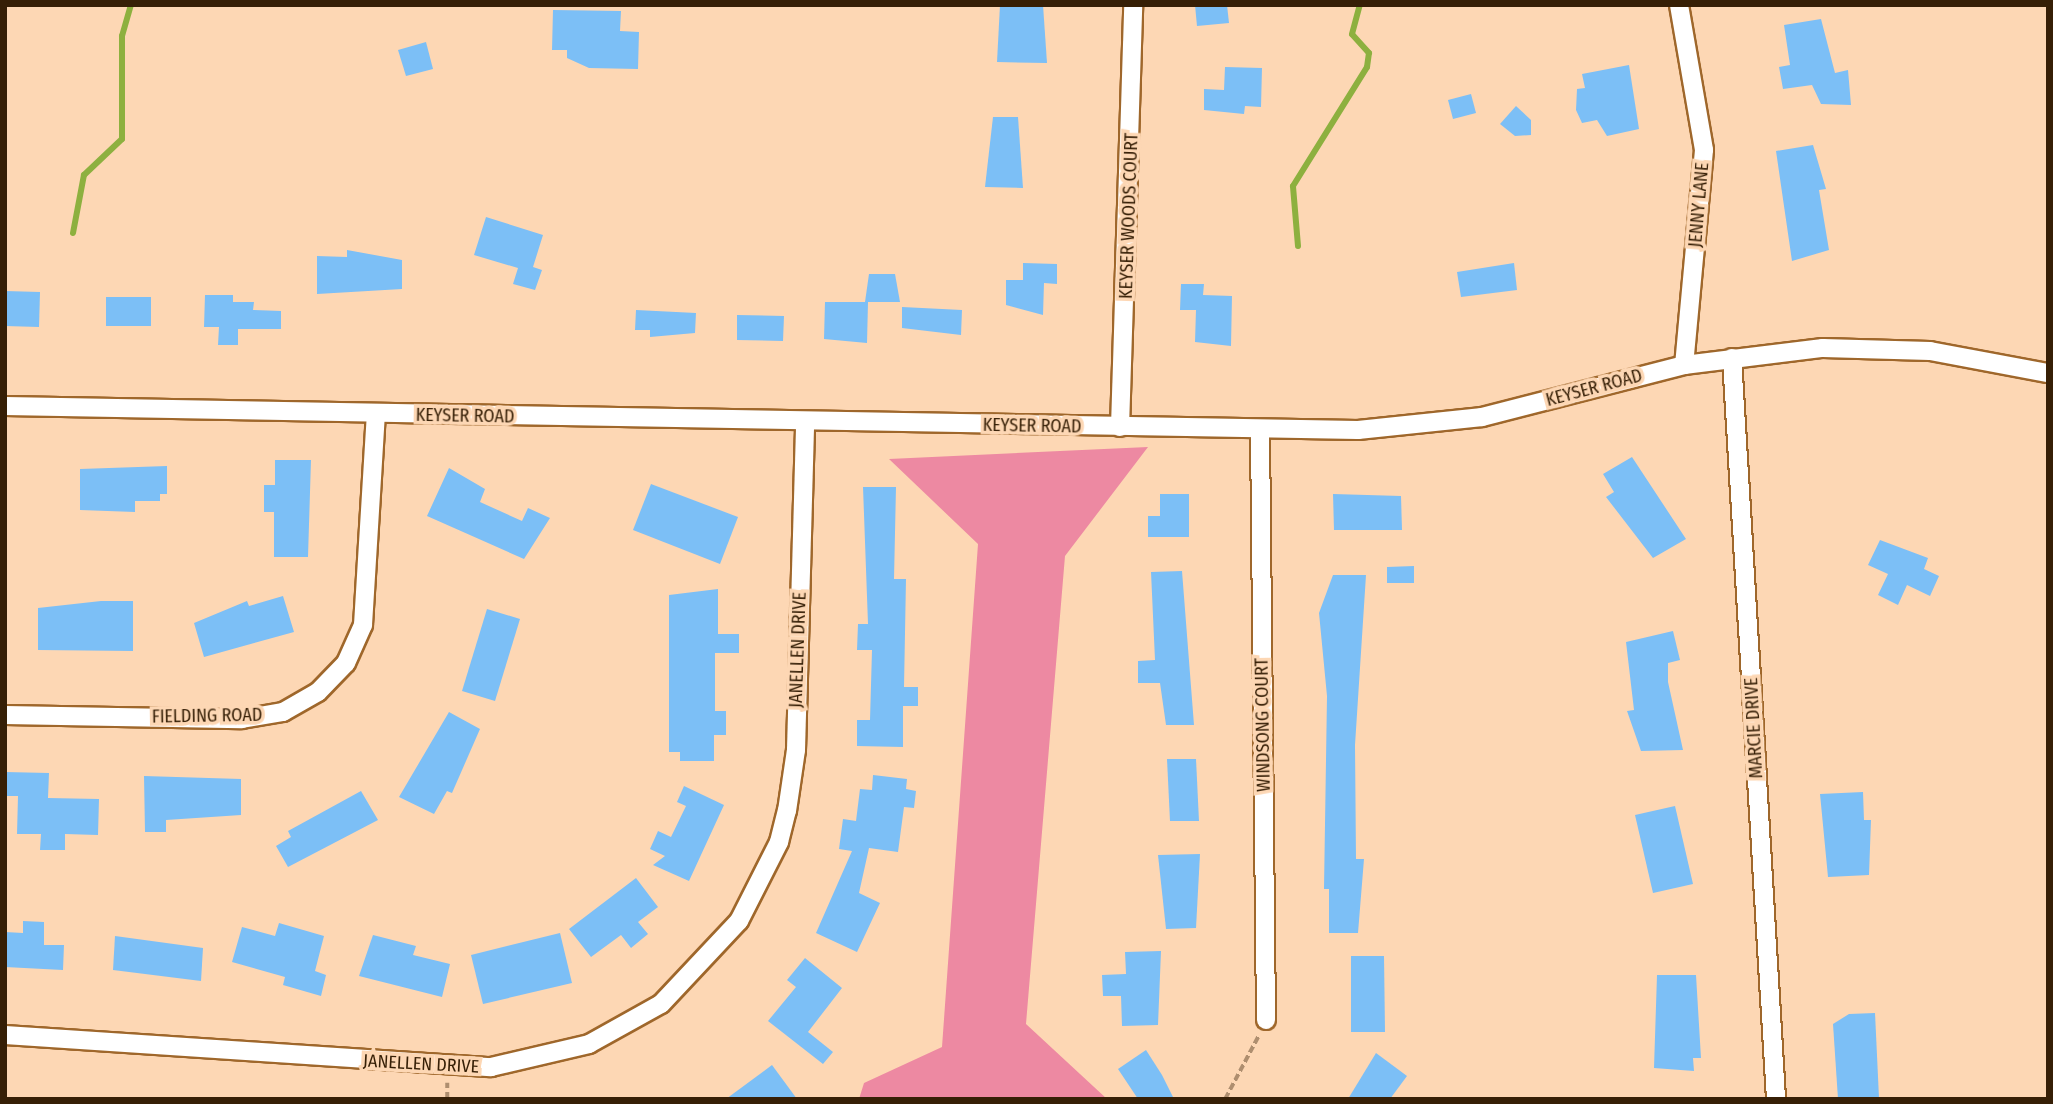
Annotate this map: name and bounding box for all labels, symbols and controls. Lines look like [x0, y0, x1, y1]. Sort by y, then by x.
street label: KEYSER WOODS COURT [1115, 133, 1143, 299]
street label: JENNY LANE [1685, 162, 1713, 248]
street label: KEYSER ROAD [1544, 365, 1644, 411]
street label: KEYSER ROAD [416, 404, 514, 428]
street label: KEYSER ROAD [983, 414, 1081, 438]
street label: JANELLEN DRIVE [785, 592, 811, 708]
street label: WINDSONG COURT [1251, 658, 1275, 792]
street label: MARCIE DRIVE [1741, 677, 1767, 779]
street label: FIELDING ROAD [152, 704, 262, 728]
street label: JANELLEN DRIVE [363, 1050, 479, 1078]

